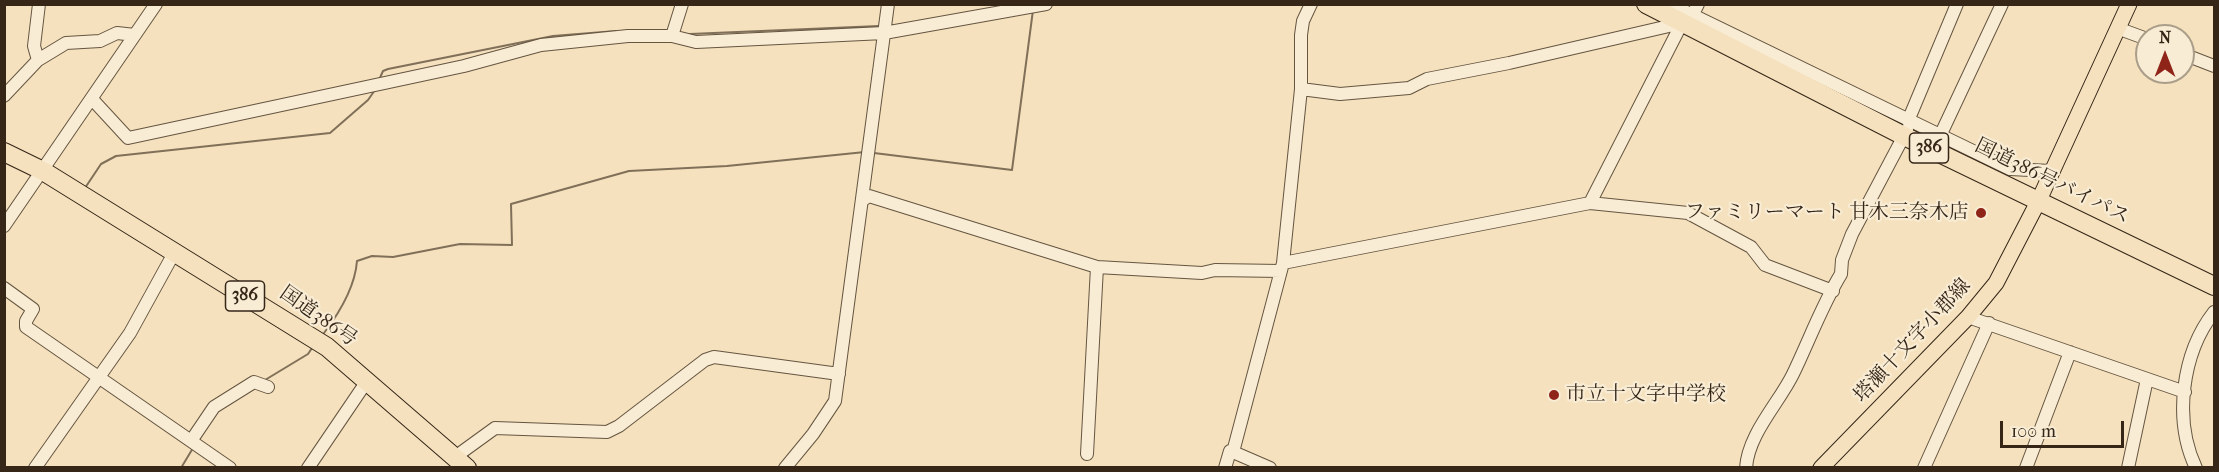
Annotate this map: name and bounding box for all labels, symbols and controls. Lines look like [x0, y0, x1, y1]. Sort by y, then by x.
north arrow [2135, 24, 2195, 84]
text: N [2159, 28, 2171, 47]
road number: 386 [1910, 133, 1948, 163]
street label: 国道386号バイパス [1971, 134, 2133, 230]
place label: ファミリーマート 甘木三奈木店 [1685, 201, 1969, 225]
marker: ファミリーマート 甘木三奈木店 [1974, 206, 1988, 220]
street label: 塔瀬十文字小郡線 [1850, 274, 1976, 408]
road number: 386 [226, 281, 264, 311]
street label: 国道386号 [275, 282, 361, 352]
place label: 市立十文字中学校 [1566, 383, 1726, 407]
marker: 市立十文字中学校 [1547, 388, 1561, 402]
scale bar [2003, 409, 2128, 447]
text: 100 m [2011, 421, 2056, 442]

